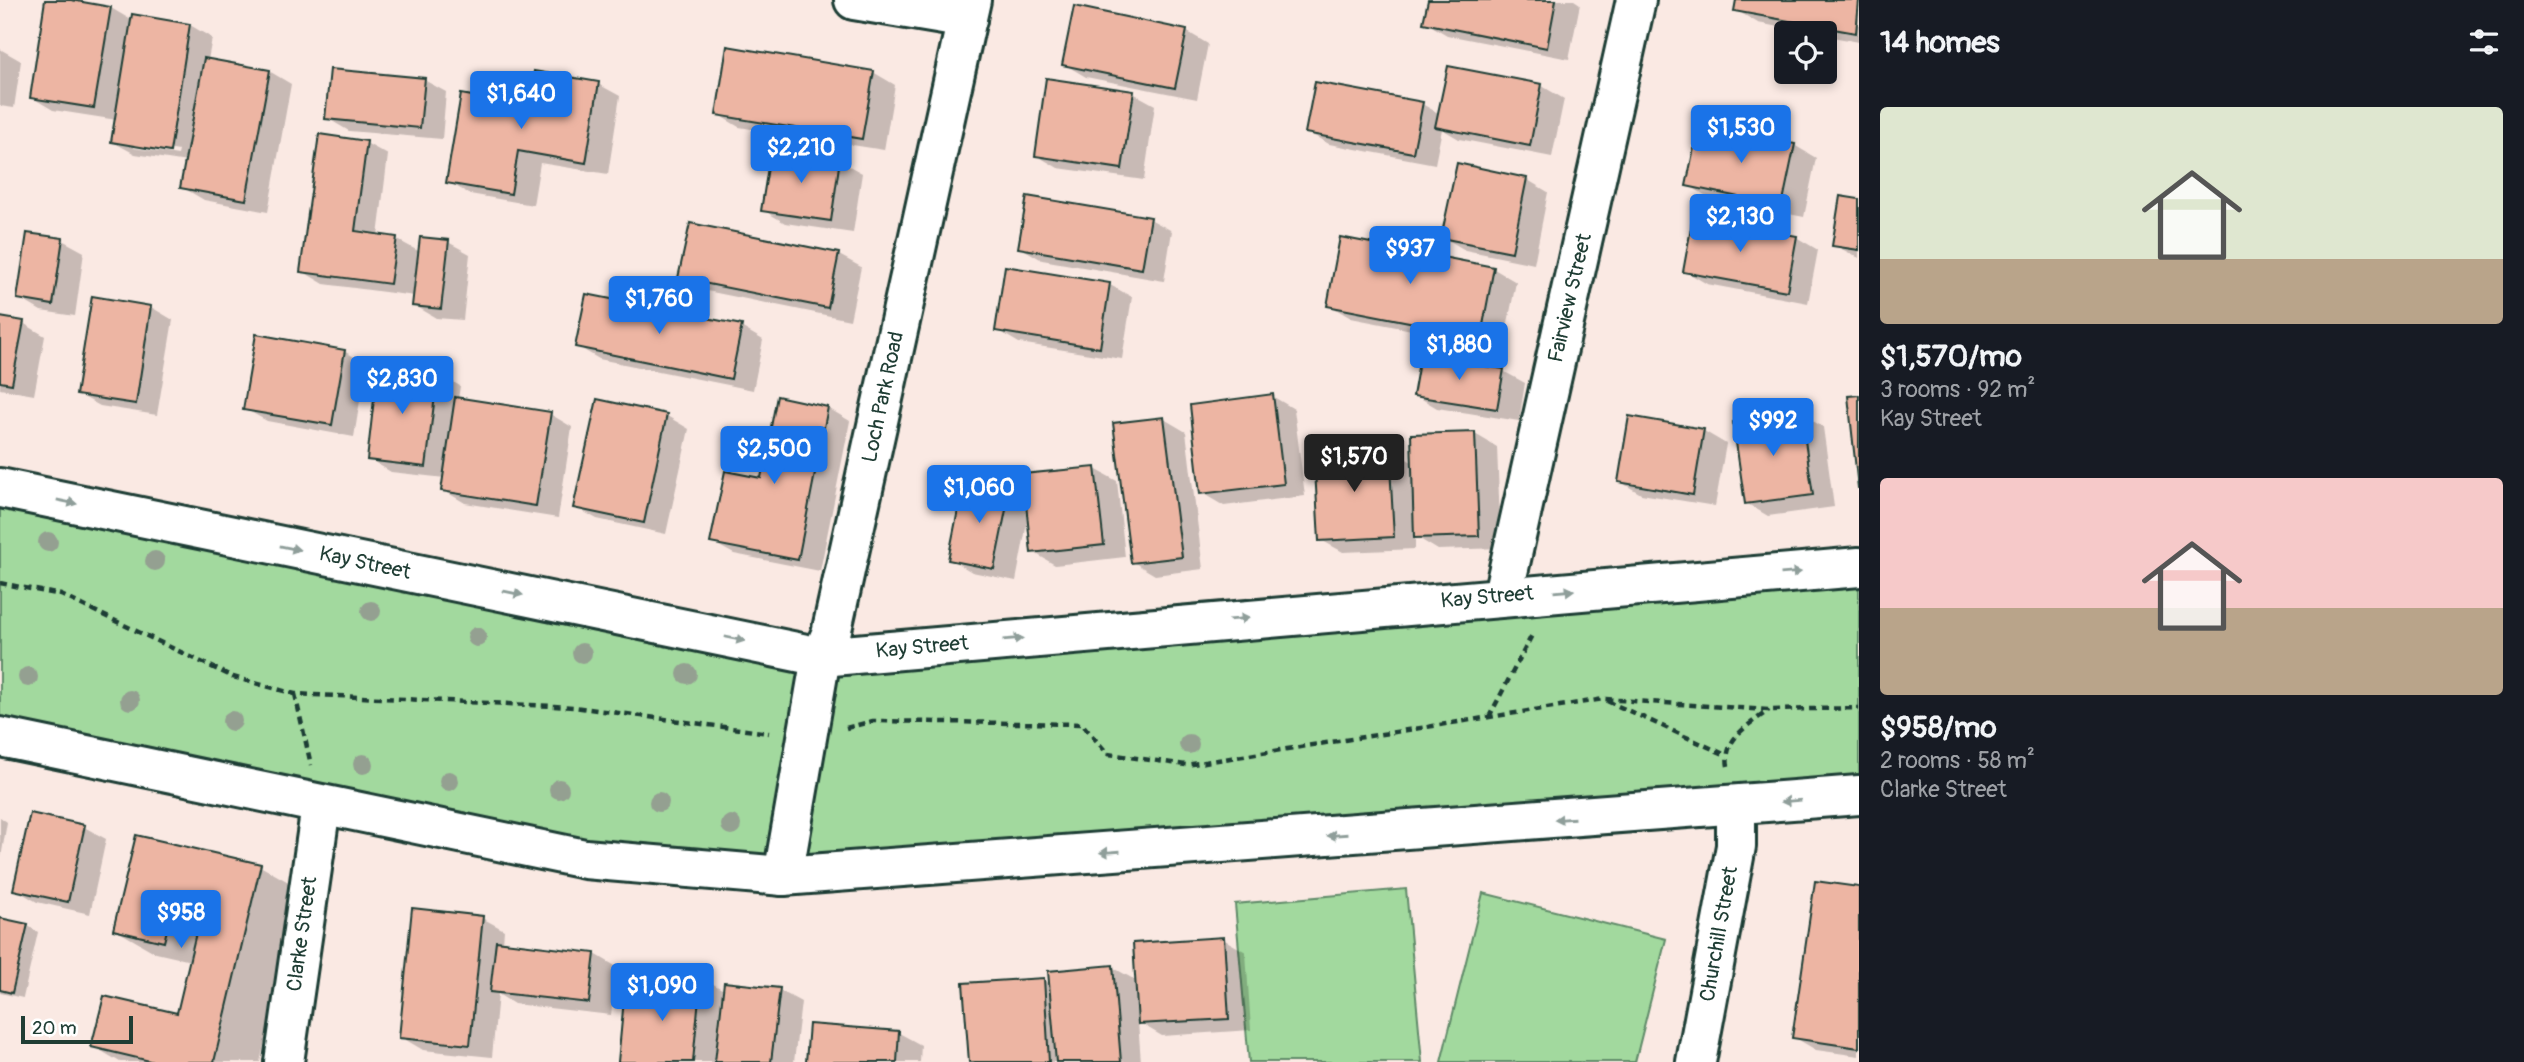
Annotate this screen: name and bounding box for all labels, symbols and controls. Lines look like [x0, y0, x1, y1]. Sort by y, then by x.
map controls [1774, 21, 1837, 84]
button: locate [1774, 21, 1837, 84]
icon: filters [2465, 23, 2503, 61]
text: 14 homes [1880, 24, 2000, 61]
pin: $1,640 [464, 72, 578, 131]
text: $1,640 [486, 79, 556, 108]
pin: $1,530 [1684, 106, 1798, 165]
text: $1,530 [1707, 113, 1775, 142]
pin: $2,210 [744, 125, 858, 185]
text: $2,210 [767, 133, 835, 162]
icon: home [2129, 152, 2255, 278]
pin: $2,130 [1683, 194, 1797, 254]
text: $2,130 [1706, 202, 1774, 231]
pin: $937 [1369, 226, 1451, 286]
street label: Fairview Street [1542, 230, 1598, 365]
text: $937 [1385, 234, 1435, 263]
pin: $1,760 [602, 276, 716, 336]
text: $1,760 [625, 284, 693, 313]
pin: $1,880 [1402, 322, 1516, 382]
street label: Loch Park Road [856, 329, 910, 465]
text: $1,880 [1426, 330, 1492, 359]
text: $1,570/mo [1880, 338, 2022, 375]
pin: $2,830 [345, 356, 459, 416]
text: $2,830 [366, 364, 438, 393]
text: 3 rooms · 92 m² [1880, 375, 2035, 404]
pin: $992 [1732, 398, 1814, 458]
text: Kay Street [1880, 404, 1982, 433]
text: $992 [1748, 406, 1798, 435]
pin: $2,500 [717, 426, 831, 486]
text: $2,500 [736, 434, 812, 463]
pin: $1,570 [1297, 434, 1411, 494]
text: $1,570 [1320, 442, 1388, 471]
pin: $1,060 [922, 466, 1036, 525]
text: $1,060 [943, 473, 1015, 502]
one-way arrow [56, 497, 78, 508]
icon: home [2129, 523, 2255, 649]
street label: Kay Street [317, 540, 414, 586]
one-way arrow [279, 542, 301, 553]
one-way arrow [1780, 567, 1802, 578]
street label: Kay Street [1440, 579, 1535, 614]
one-way arrow [1553, 585, 1575, 596]
one-way arrow [502, 588, 524, 599]
one-way arrow [1229, 613, 1251, 624]
street label: Kay Street [875, 629, 970, 664]
one-way arrow [1002, 633, 1024, 644]
one-way arrow [724, 634, 746, 645]
text: $958/mo [1880, 709, 1997, 746]
text: 2 rooms · 58 m² [1880, 746, 2035, 775]
text: Clarke Street [1880, 775, 2007, 804]
one-way arrow [1780, 796, 1802, 807]
one-way arrow [1553, 814, 1575, 825]
one-way arrow [1326, 830, 1348, 841]
one-way arrow [1099, 847, 1121, 858]
street label: Churchill Street [1694, 864, 1744, 1004]
street label: Clarke Street [281, 874, 324, 993]
pin: $958 [140, 890, 222, 950]
text: $958 [157, 898, 205, 927]
pin: $1,090 [605, 964, 719, 1023]
text: $1,090 [627, 971, 697, 1000]
scale bar [21, 1013, 133, 1045]
text: 20 m [32, 1016, 77, 1040]

